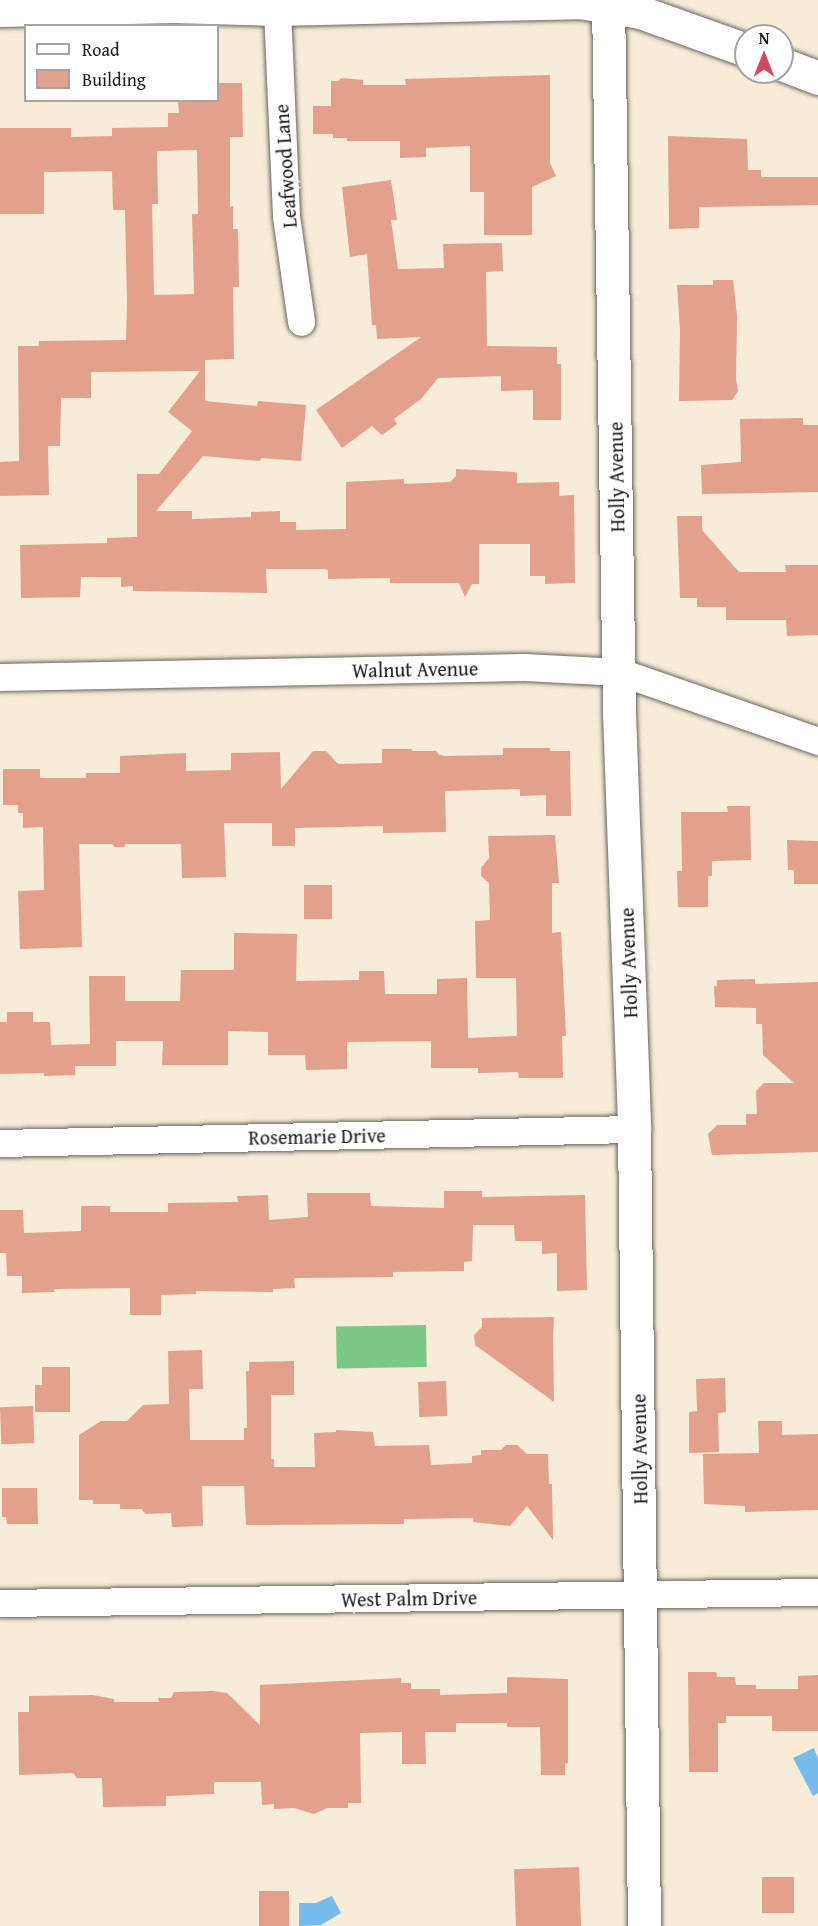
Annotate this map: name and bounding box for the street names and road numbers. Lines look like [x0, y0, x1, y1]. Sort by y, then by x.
street label: Leafwood Lane [269, 103, 301, 229]
street label: Holly Avenue [603, 422, 629, 532]
street label: Walnut Avenue [352, 656, 478, 682]
street label: Holly Avenue [614, 907, 642, 1019]
street label: Rosemarie Drive [248, 1123, 386, 1149]
street label: Holly Avenue [626, 1394, 652, 1504]
street label: West Palm Drive [341, 1585, 477, 1611]

